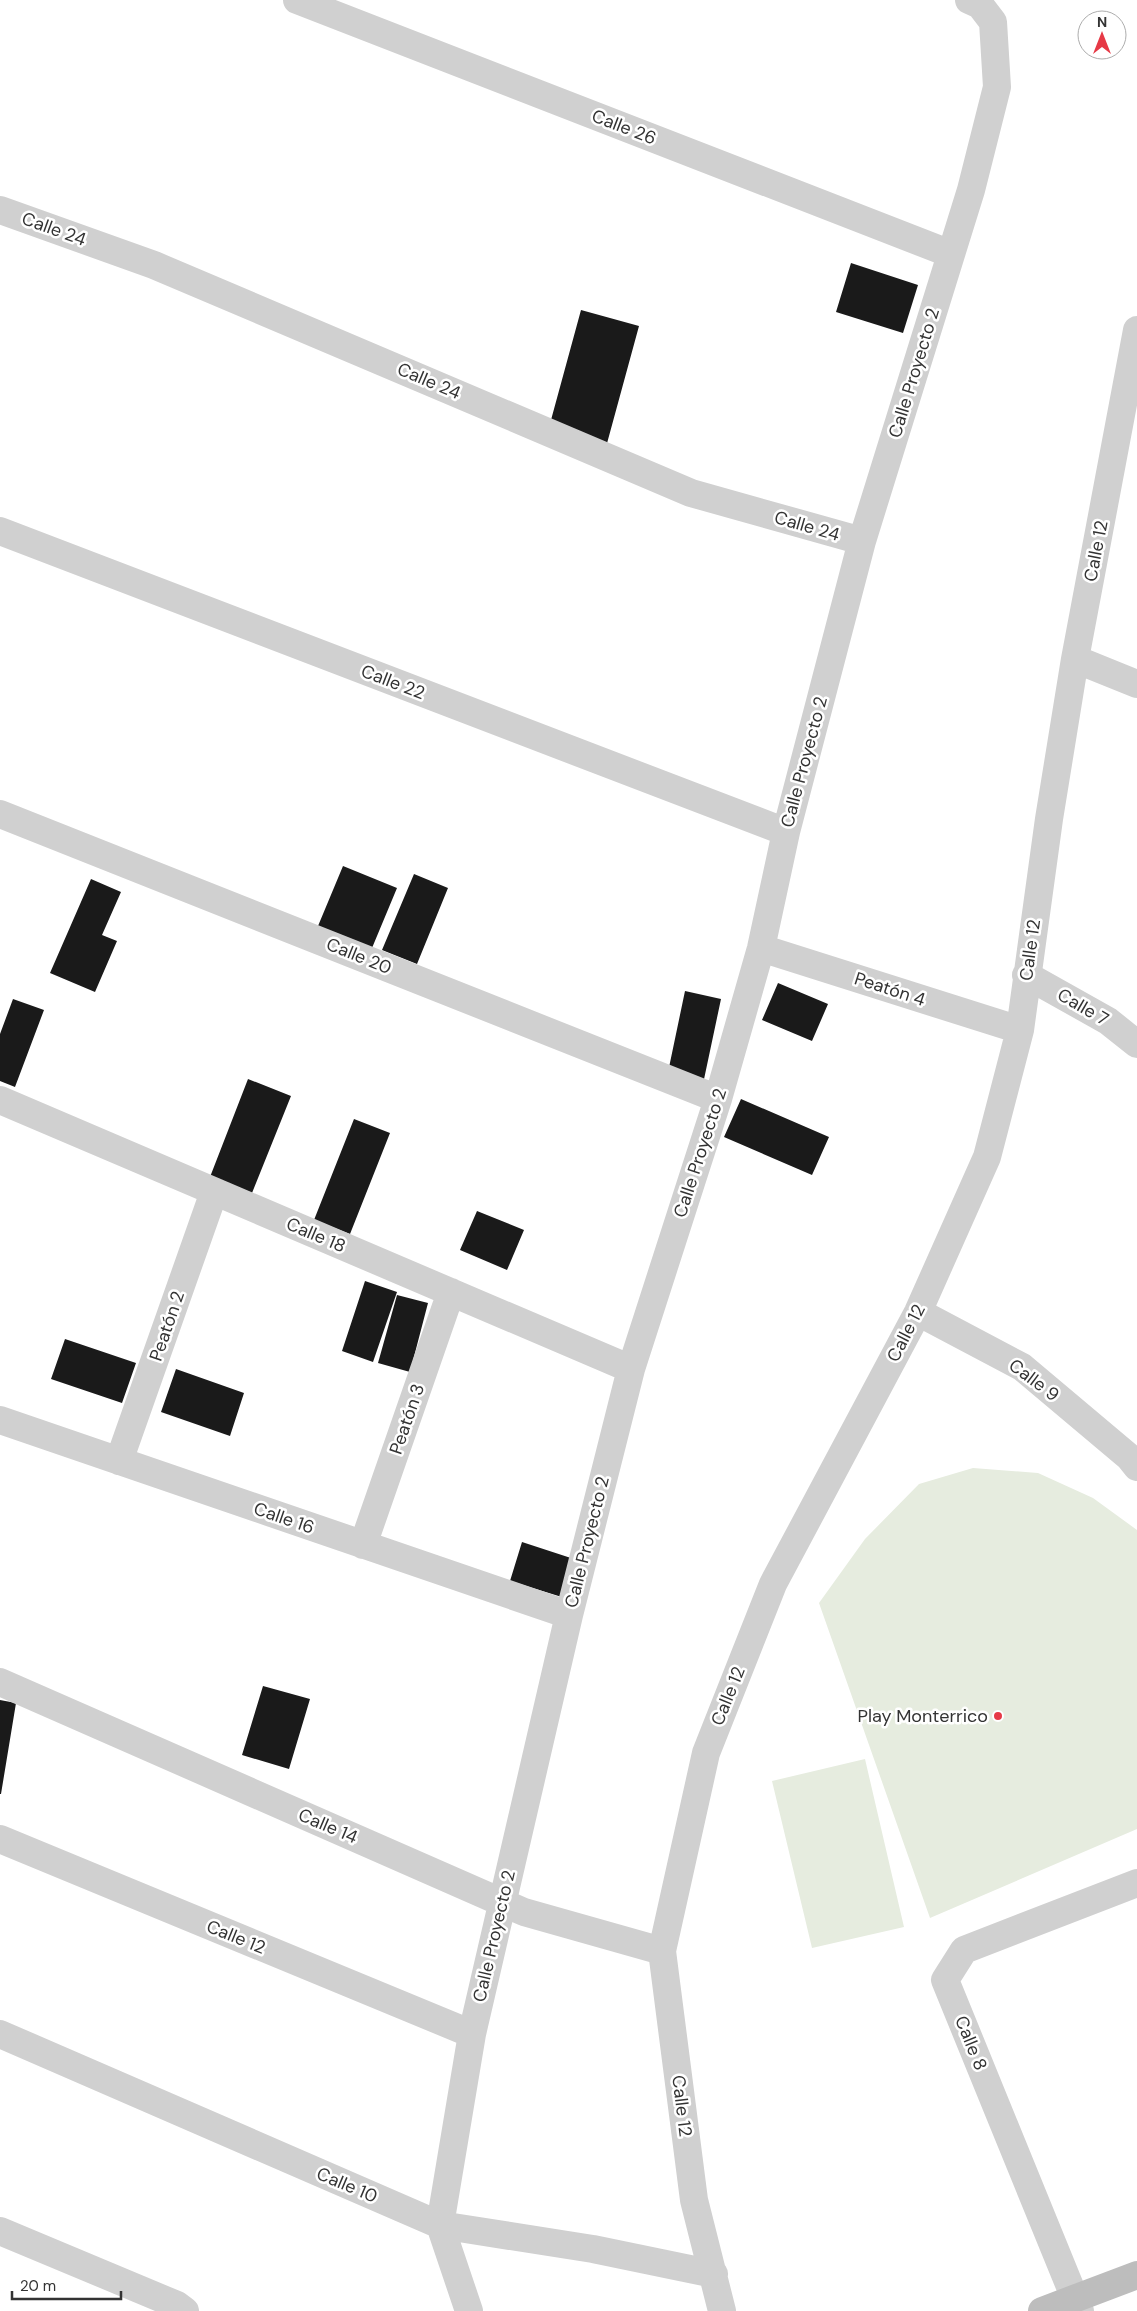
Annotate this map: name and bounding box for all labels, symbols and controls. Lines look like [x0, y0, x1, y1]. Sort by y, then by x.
north arrow [1077, 10, 1127, 60]
text: N [1097, 13, 1107, 31]
street label: Calle 26 [588, 104, 660, 150]
street label: Calle 24 [19, 206, 90, 252]
street label: Calle Proyecto 2 [883, 305, 945, 441]
street label: Calle 24 [394, 357, 464, 405]
street label: Calle 24 [772, 505, 842, 547]
street label: Calle 12 [1078, 518, 1114, 584]
street label: Calle 22 [358, 659, 428, 705]
street label: Calle Proyecto 2 [775, 694, 833, 830]
street label: Calle 12 [1014, 918, 1046, 982]
street label: Calle 20 [323, 932, 395, 980]
street label: Peatón 4 [851, 966, 929, 1012]
street label: Calle 7 [1053, 983, 1113, 1031]
street label: Calle Proyecto 2 [668, 1085, 732, 1221]
street label: Calle 18 [283, 1212, 349, 1258]
street label: Peatón 2 [144, 1288, 190, 1364]
street label: Calle 12 [881, 1300, 931, 1366]
street label: Calle 9 [1004, 1353, 1064, 1407]
street label: Peatón 3 [384, 1381, 430, 1457]
street label: Calle Proyecto 2 [559, 1474, 615, 1610]
street label: Calle 16 [250, 1496, 318, 1540]
street label: Calle 12 [705, 1663, 751, 1729]
place label: Play Monterrico [857, 1704, 988, 1728]
marker: Play Monterrico [992, 1710, 1004, 1722]
street label: Calle 14 [295, 1803, 361, 1849]
street label: Calle Proyecto 2 [467, 1868, 521, 2004]
street label: Calle 12 [203, 1914, 269, 1960]
street label: Calle 8 [949, 2012, 993, 2074]
street label: Calle 12 [666, 2074, 698, 2138]
street label: Calle 10 [313, 2162, 381, 2208]
scale bar [12, 2268, 121, 2300]
text: 20 m [20, 2276, 56, 2296]

